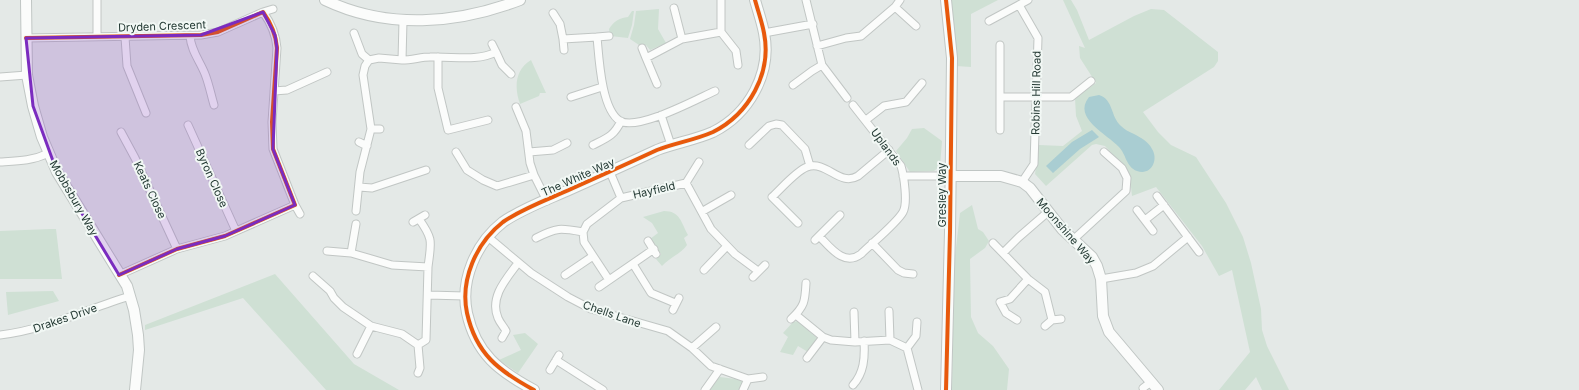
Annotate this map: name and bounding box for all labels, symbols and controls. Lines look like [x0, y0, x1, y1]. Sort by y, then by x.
street label: Dryden Crescent [118, 17, 207, 35]
street label: Robins Hill Road [1028, 51, 1044, 135]
street label: Uplands [868, 126, 904, 169]
street label: Byron Close [193, 146, 231, 210]
street label: The White Way [539, 155, 617, 199]
street label: Mobbsbury Way [47, 158, 101, 238]
street label: Keats Close [131, 159, 169, 221]
street label: Gresley Way [935, 162, 949, 228]
street label: Hayfield [631, 178, 677, 202]
street label: Moonshine Way [1033, 195, 1099, 267]
street label: Chells Lane [581, 298, 643, 330]
street label: Drakes Drive [31, 301, 99, 335]

